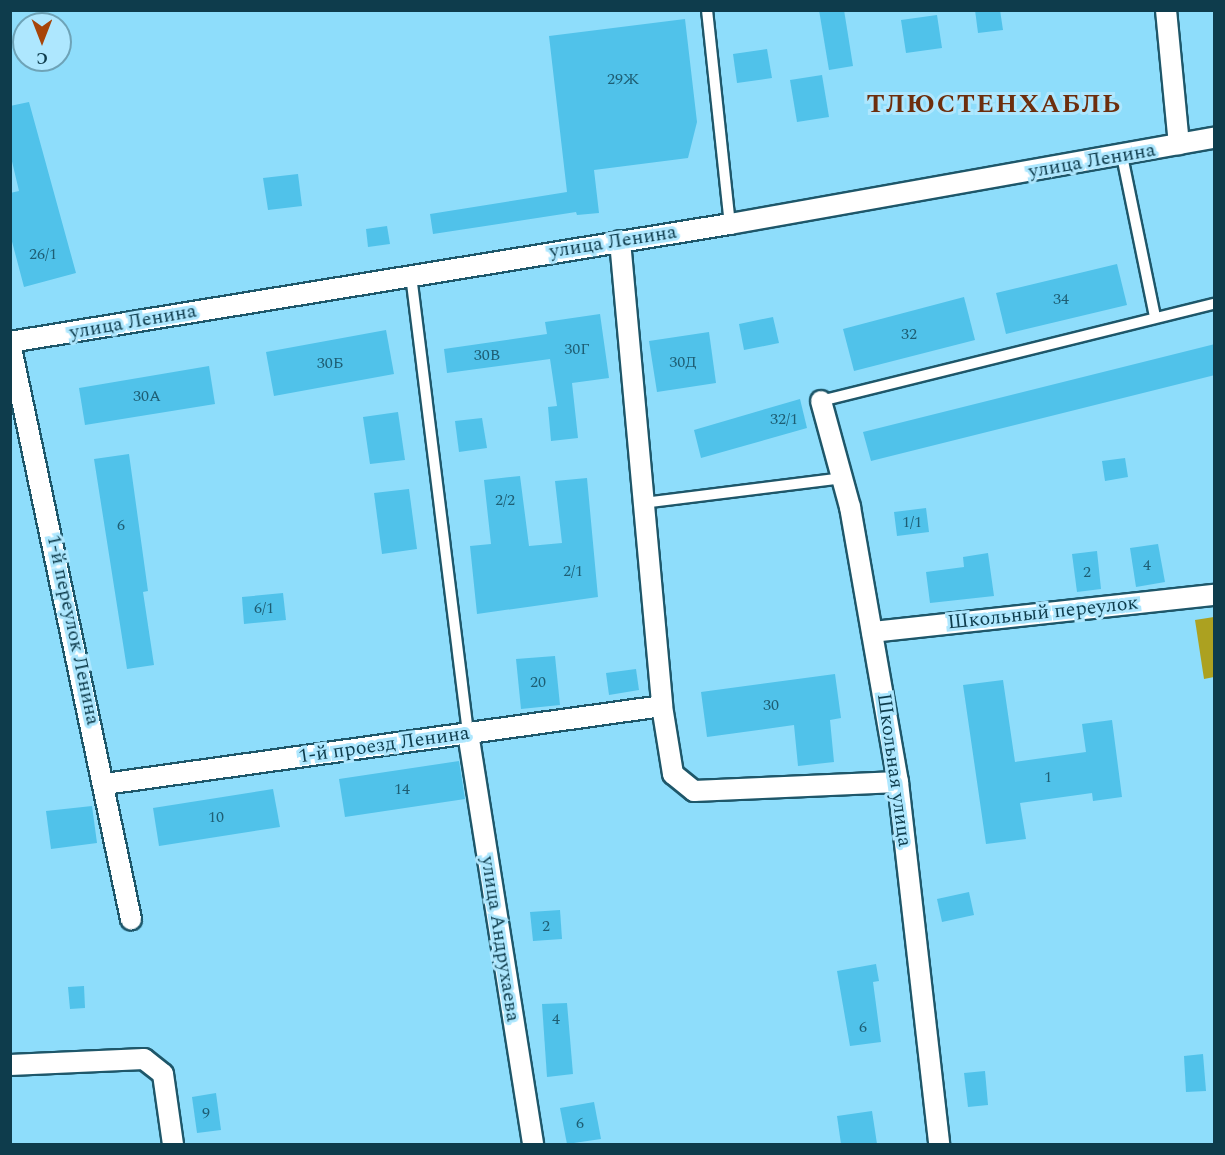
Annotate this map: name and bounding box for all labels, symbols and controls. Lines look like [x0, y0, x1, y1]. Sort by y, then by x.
north arrow [12, 12, 72, 72]
text: С [36, 46, 48, 70]
house number: 29Ж [607, 69, 639, 89]
district label: ТЛЮСТЕНХАБЛЬ [866, 89, 1122, 121]
street label: улица Ленина [1027, 138, 1157, 184]
street label: улица Ленина [548, 220, 678, 264]
house number: 26/1 [29, 244, 57, 264]
house number: 34 [1053, 289, 1069, 309]
street label: улица Ленина [68, 299, 198, 345]
house number: 32 [901, 324, 917, 344]
house number: 30Г [564, 339, 590, 359]
house number: 30В [474, 345, 500, 365]
house number: 30Д [669, 352, 697, 372]
house number: 30Б [317, 353, 343, 373]
house number: 30А [133, 386, 161, 406]
house number: 32/1 [770, 409, 798, 429]
house number: 2/2 [495, 490, 515, 510]
house number: 1/1 [902, 512, 922, 532]
house number: 6 [117, 515, 125, 535]
street label: 1-й переулок Ленина [41, 533, 105, 727]
house number: 4 [1143, 555, 1151, 575]
house number: 2/1 [563, 561, 583, 581]
house number: 2 [1083, 562, 1091, 582]
street label: Школьный переулок [946, 591, 1140, 635]
house number: 6/1 [254, 598, 274, 618]
house number: 20 [530, 672, 546, 692]
street label: Школьная улица [871, 692, 917, 848]
house number: 30 [763, 695, 779, 715]
street label: 1-й проезд Ленина [297, 721, 471, 769]
house number: 1 [1044, 767, 1052, 787]
house number: 14 [394, 779, 410, 799]
house number: 10 [208, 807, 224, 827]
street label: улица Андрухаева [475, 855, 525, 1023]
house number: 2 [542, 916, 550, 936]
house number: 4 [552, 1009, 560, 1029]
house number: 6 [859, 1017, 867, 1037]
house number: 9 [202, 1103, 210, 1123]
house number: 6 [576, 1113, 584, 1133]

